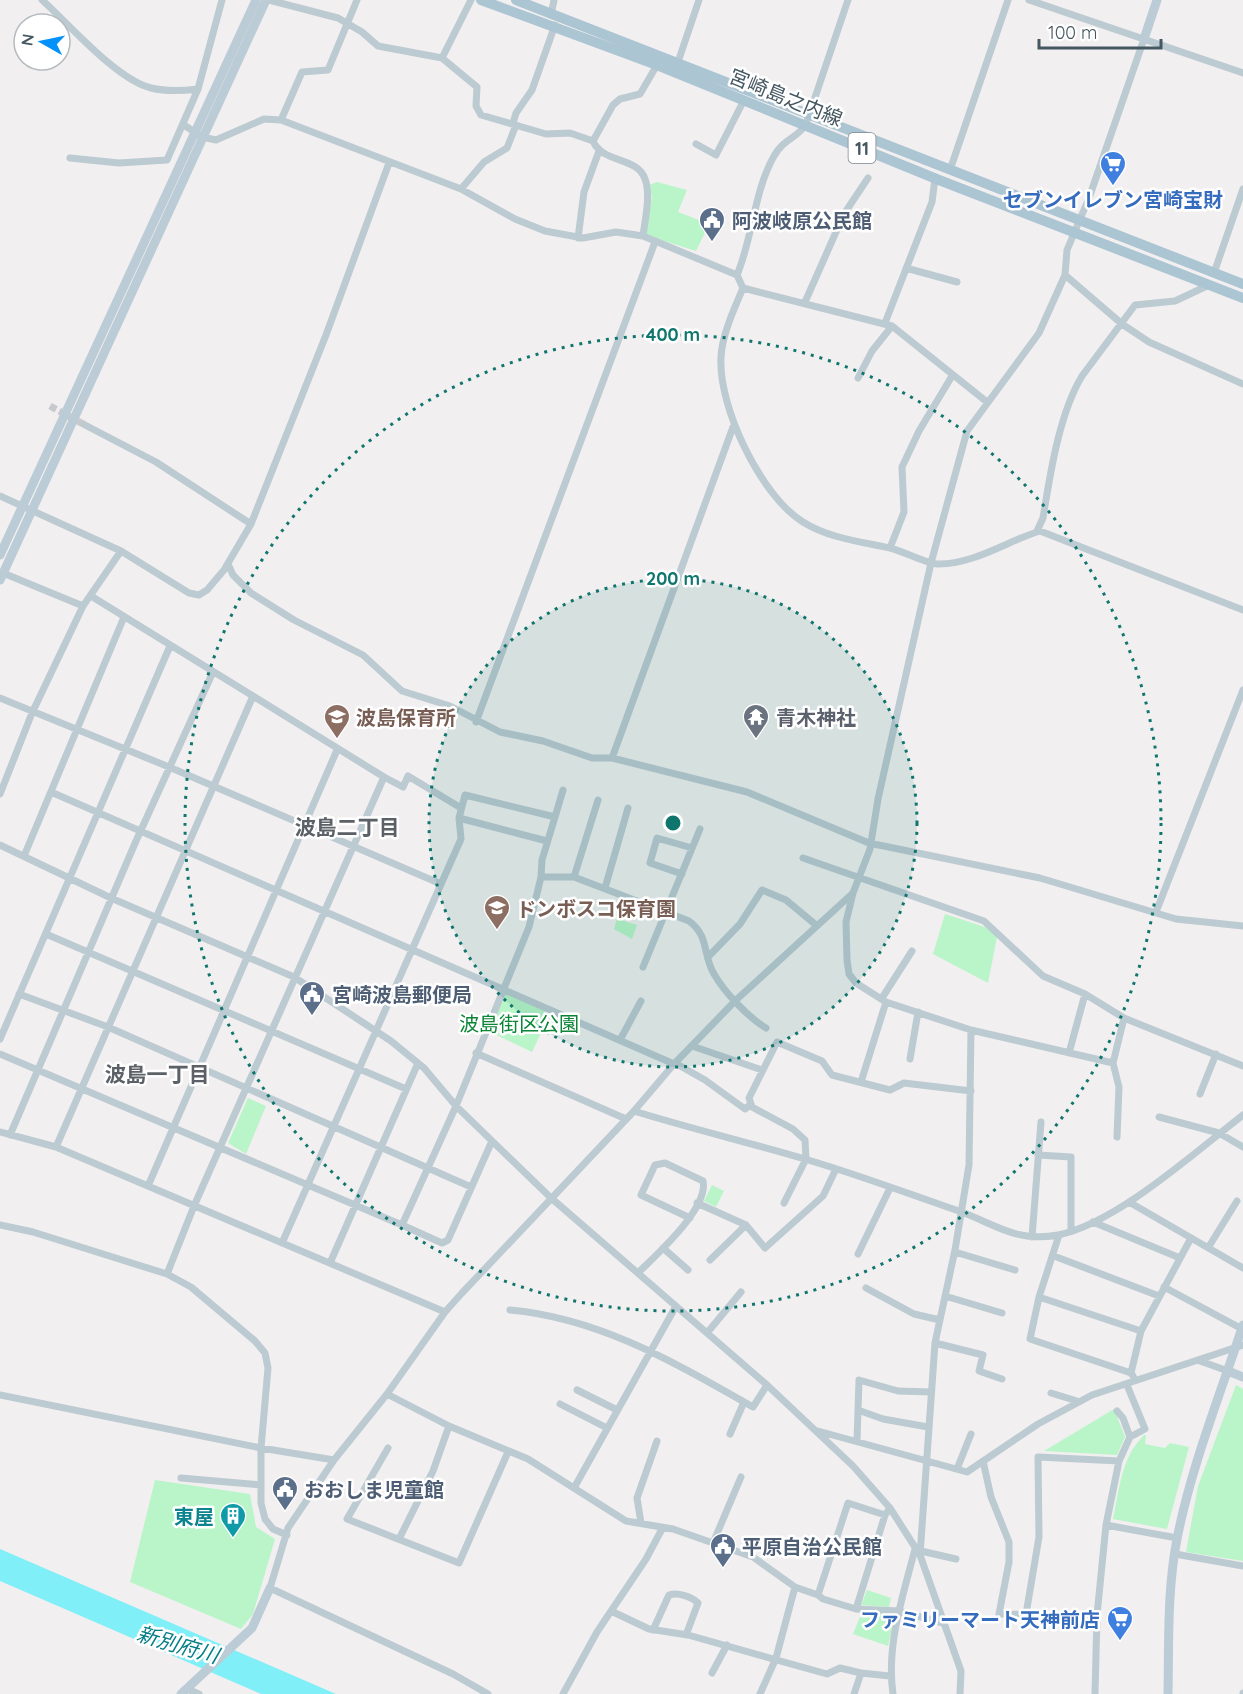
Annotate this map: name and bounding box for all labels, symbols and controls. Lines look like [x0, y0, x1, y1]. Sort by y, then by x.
north arrow [12, 12, 72, 72]
scale bar [1039, 12, 1160, 50]
text: 100 m [1048, 21, 1097, 44]
text: N [16, 32, 38, 47]
street label: 宮崎島之内線 [726, 63, 846, 131]
road number: 11 [848, 133, 876, 163]
supermarket icon: セブンイレブン宮崎宝財 [1098, 149, 1128, 187]
place label: セブンイレブン宮崎宝財 [1003, 187, 1223, 212]
public building icon: 阿波岐原公民館 [697, 205, 727, 243]
place label: 阿波岐原公民館 [732, 208, 872, 233]
text: 400 m [646, 323, 700, 346]
text: 200 m [646, 567, 700, 590]
school or university icon: 波島保育所 [322, 702, 352, 740]
temple icon: 青木神社 [741, 702, 771, 740]
place label: 波島保育所 [356, 705, 456, 730]
place label: 青木神社 [776, 705, 856, 730]
centre of rings [663, 813, 683, 833]
district label: 波島二丁目 [295, 814, 400, 840]
school or university icon: ドンボスコ保育園 [482, 893, 512, 931]
place label: ドンボスコ保育園 [516, 896, 676, 921]
public building icon: 宮崎波島郵便局 [297, 979, 327, 1017]
place label: 宮崎波島郵便局 [332, 982, 472, 1007]
park label: 波島街区公園 [459, 1011, 579, 1036]
district label: 波島一丁目 [105, 1061, 210, 1087]
public building icon: おおしま児童館 [270, 1474, 300, 1512]
place label: おおしま児童館 [304, 1477, 444, 1502]
building icon: 東屋 [218, 1501, 248, 1539]
place label: 東屋 [174, 1504, 214, 1529]
public building icon: 平原自治公民館 [708, 1531, 738, 1569]
place label: 平原自治公民館 [742, 1534, 882, 1559]
supermarket icon: ファミリーマート天神前店 [1105, 1604, 1135, 1642]
place label: ファミリーマート天神前店 [860, 1607, 1100, 1632]
water label: 新別府川 [134, 1620, 224, 1669]

